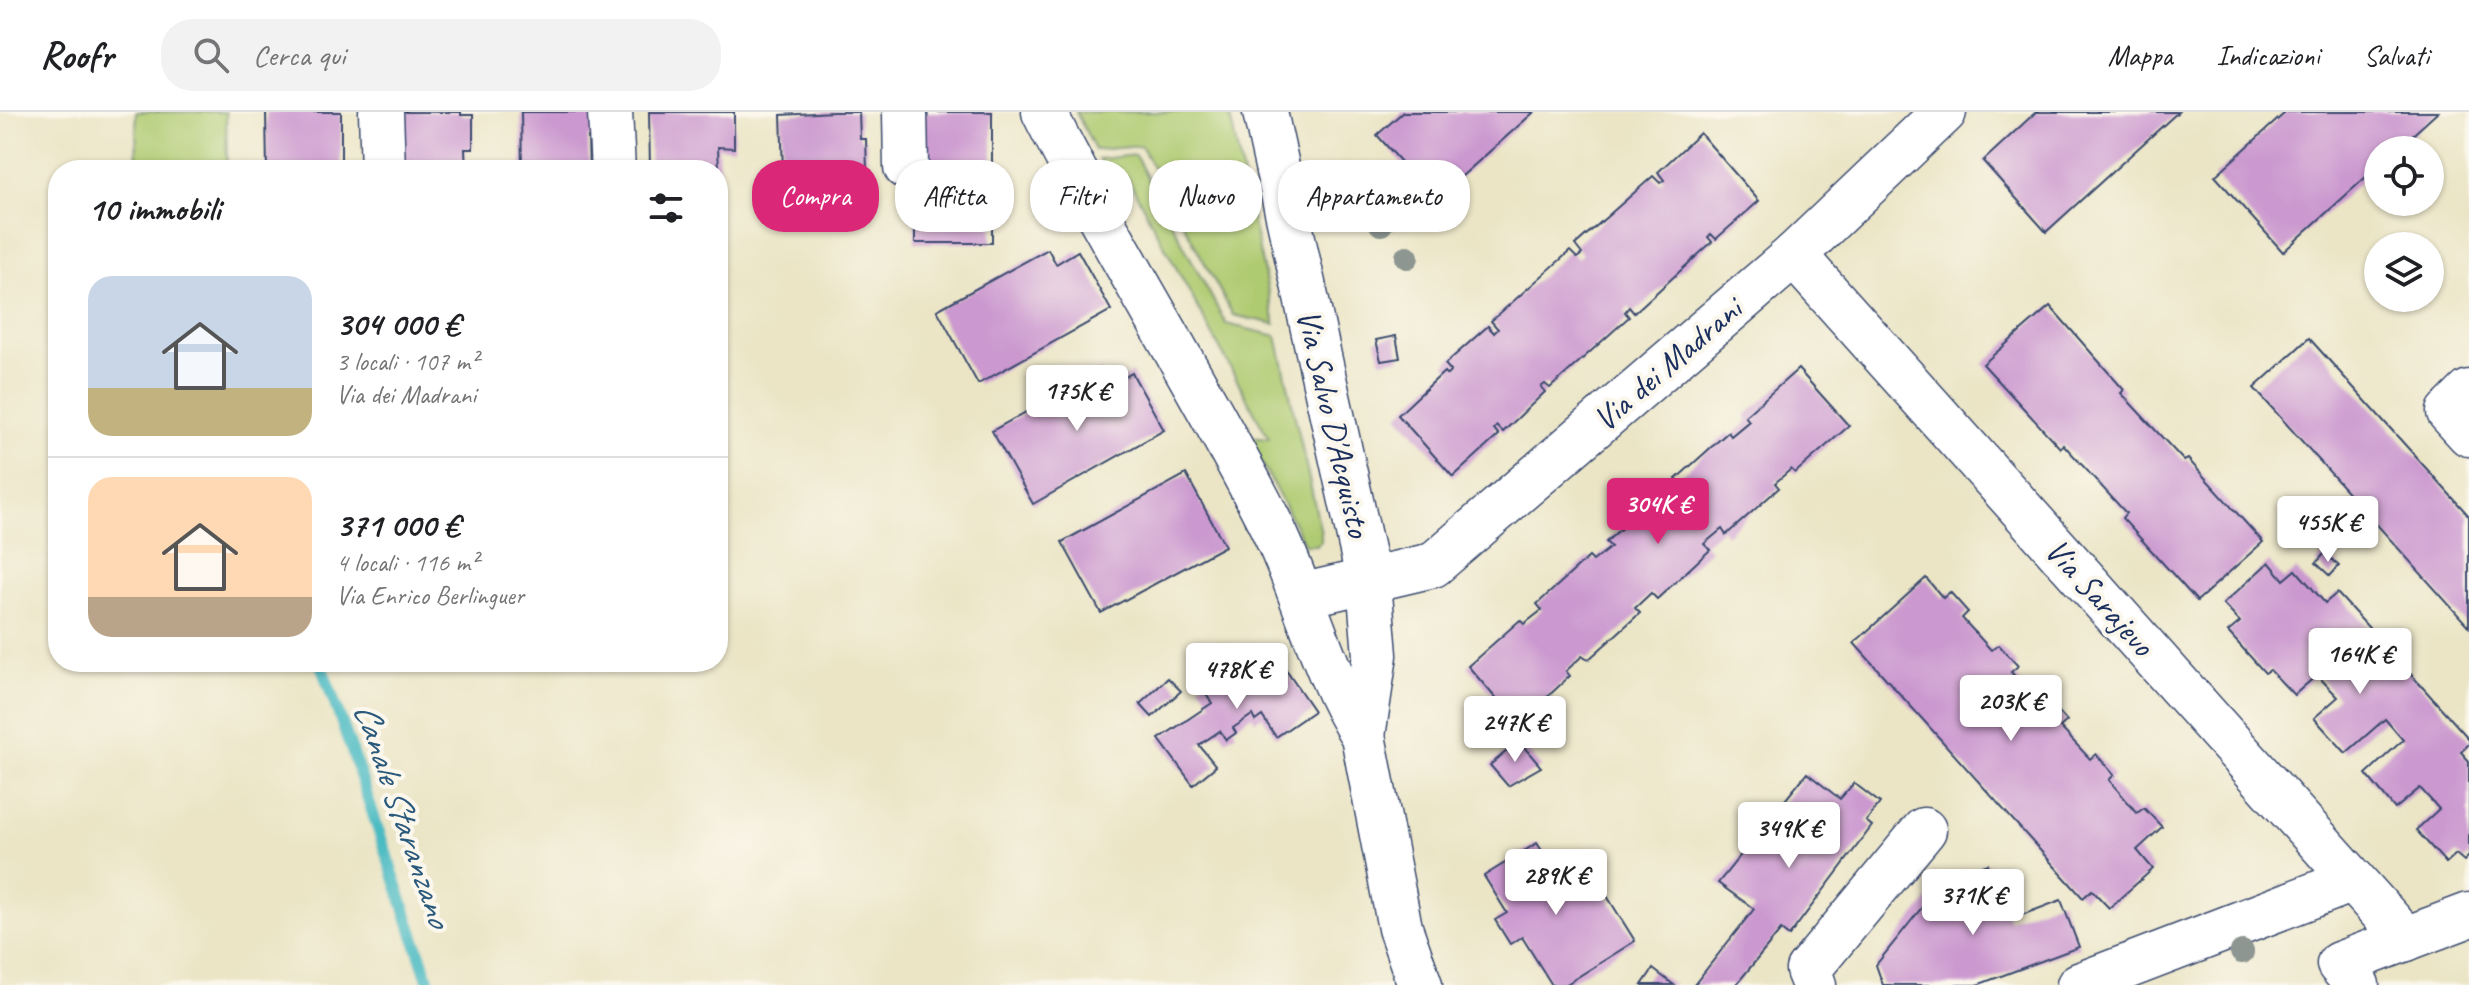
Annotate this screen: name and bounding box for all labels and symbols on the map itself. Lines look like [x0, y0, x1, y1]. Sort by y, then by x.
street label: Via dei Madrani [1584, 285, 1753, 440]
street label: Via Salvo D'Acquisto [1287, 305, 1381, 543]
pin: 175K € [1012, 365, 1142, 433]
pin: 304K € [1593, 478, 1723, 546]
pin: 455K € [2263, 496, 2393, 564]
street label: Via Sarajevo [2036, 529, 2165, 666]
pin: 164K € [2295, 628, 2425, 696]
pin: 478K € [1172, 643, 1302, 711]
pin: 203K € [1946, 675, 2076, 743]
water label: Canale Staranzano [343, 696, 464, 937]
pin: 247K € [1450, 696, 1580, 764]
pin: 349K € [1724, 802, 1854, 870]
pin: 289K € [1491, 849, 1621, 917]
pin: 371K € [1908, 869, 2038, 937]

